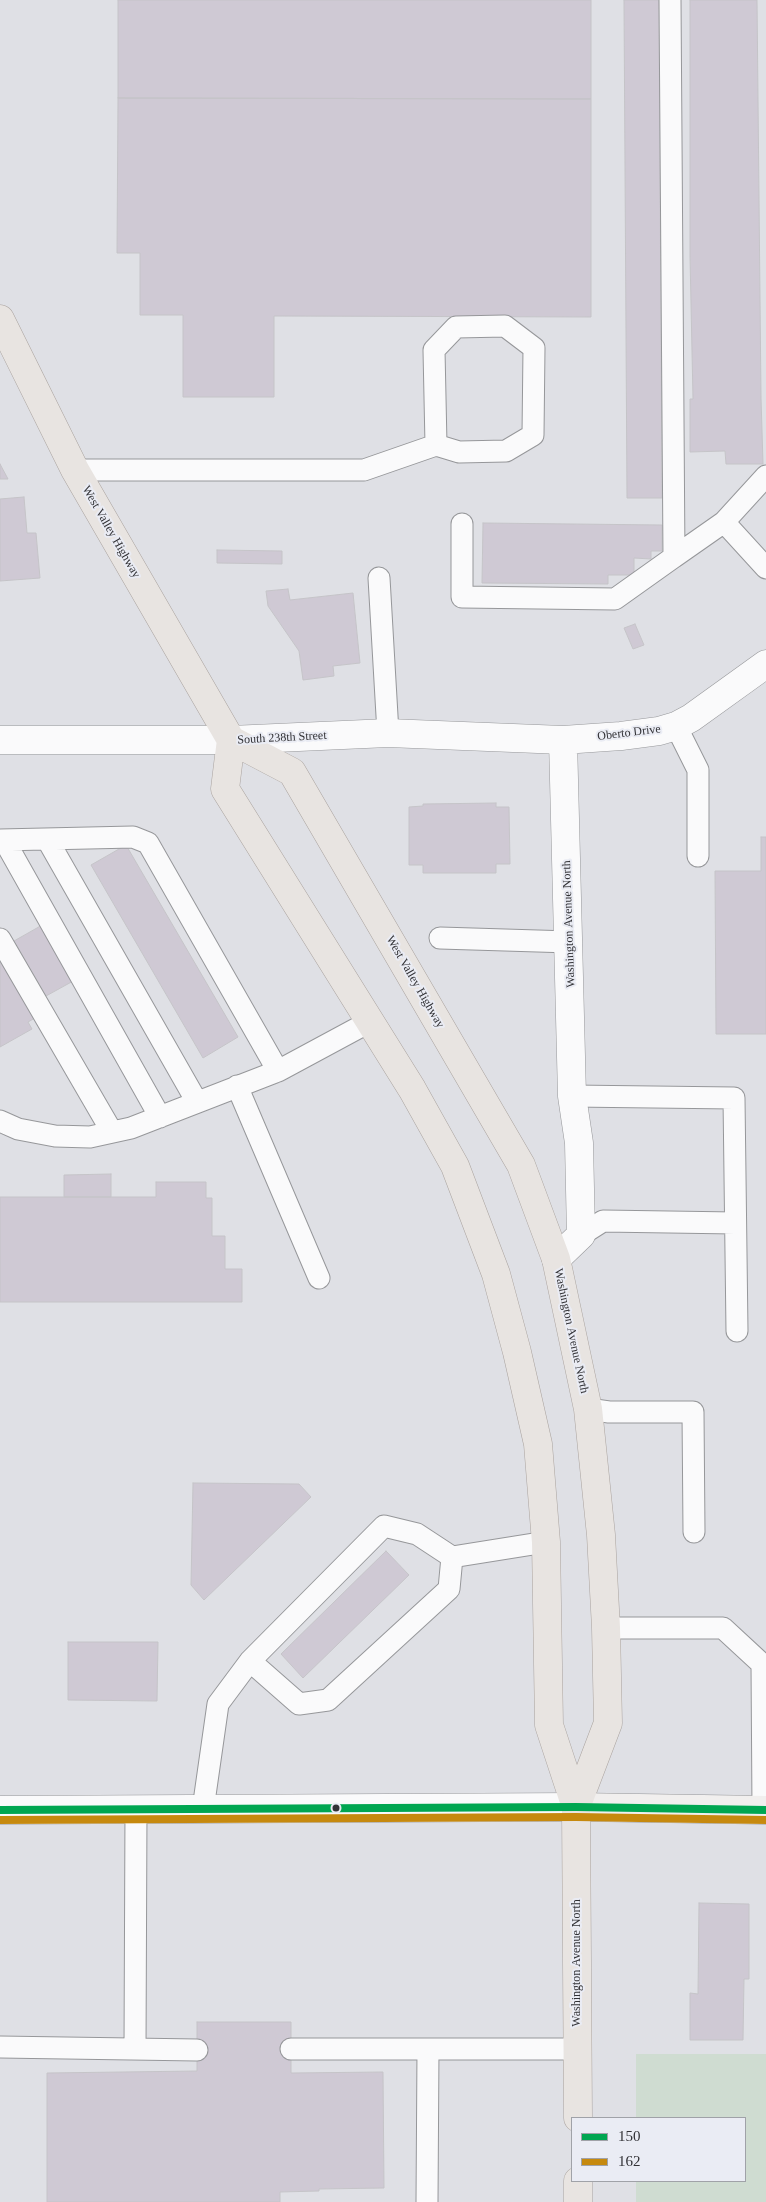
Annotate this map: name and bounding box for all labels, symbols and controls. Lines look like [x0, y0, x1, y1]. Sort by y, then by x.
street label: West Valley Highway [79, 483, 143, 581]
street label: Oberto Drive [597, 722, 661, 744]
street label: South 238th Street [237, 728, 327, 748]
street label: Washington Avenue North [560, 860, 578, 988]
street label: West Valley Highway [383, 933, 447, 1031]
street label: Washington Avenue North [551, 1267, 591, 1395]
unlabelled marker [331, 1803, 341, 1813]
street label: Washington Avenue North [570, 1899, 584, 2027]
legend [571, 2117, 746, 2182]
text: 150 [618, 2128, 641, 2144]
text: 162 [618, 2153, 641, 2169]

